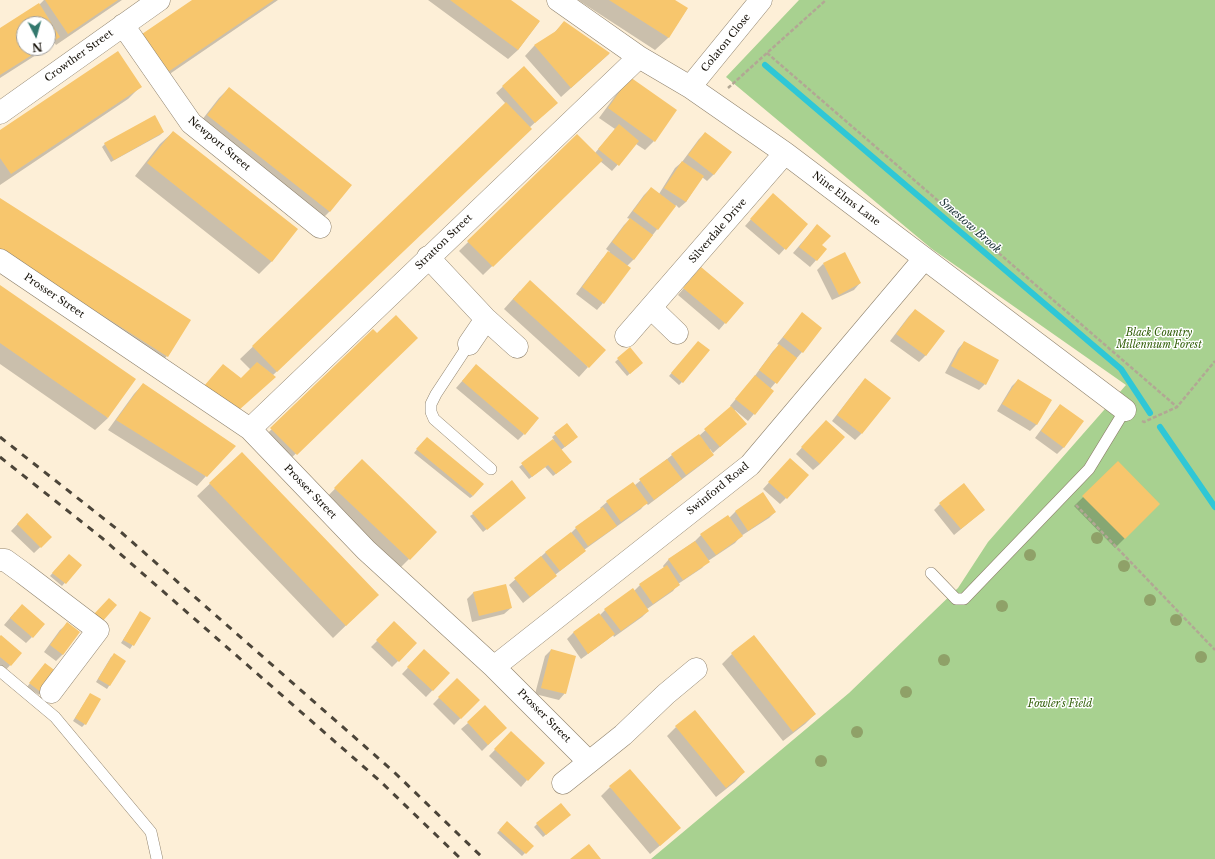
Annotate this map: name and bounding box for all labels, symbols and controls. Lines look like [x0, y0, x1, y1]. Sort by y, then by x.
street label: Colaton Close [699, 11, 753, 75]
north arrow [16, 16, 56, 56]
street label: Crowther Street [42, 27, 116, 85]
text: N [31, 39, 43, 54]
street label: Newport Street [185, 114, 253, 174]
street label: Nine Elms Lane [810, 170, 882, 228]
street label: Silverdale Drive [687, 196, 749, 266]
water label: Smestow Brook [936, 196, 1004, 256]
street label: Stratton Street [413, 212, 475, 272]
street label: Prosser Street [21, 271, 87, 321]
park label: Black Country Millennium Forest [1116, 327, 1202, 350]
street label: Swinford Road [684, 460, 752, 518]
street label: Prosser Street [281, 462, 339, 522]
street label: Prosser Street [515, 687, 573, 745]
park label: Fowler's Field [1028, 698, 1092, 710]

